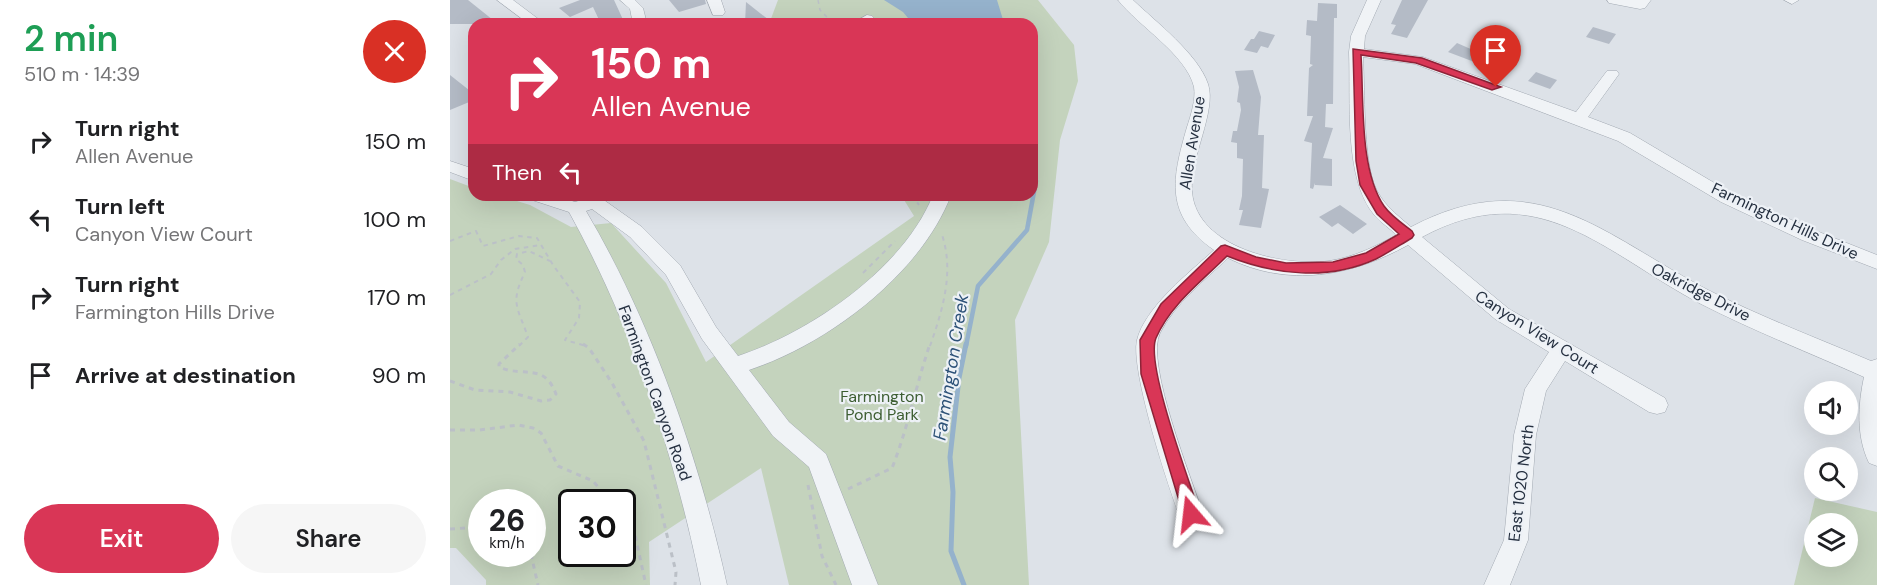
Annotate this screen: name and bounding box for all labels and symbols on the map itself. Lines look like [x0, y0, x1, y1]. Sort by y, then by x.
pin [1470, 25, 1521, 87]
street label: Allen Avenue [1174, 95, 1210, 191]
street label: Farmington Hills Drive [1708, 178, 1862, 264]
street label: Oakridge Drive [1648, 258, 1754, 326]
street label: Canyon View Court [1471, 285, 1603, 379]
water label: Farmington Creek [928, 291, 975, 442]
street label: Farmington Canyon Road [613, 302, 697, 484]
park label: Farmington Pond Park [840, 386, 924, 425]
street label: East 1020 North [1503, 423, 1539, 543]
position arrow [1159, 482, 1223, 546]
speed limit sign: 30 [558, 489, 636, 567]

